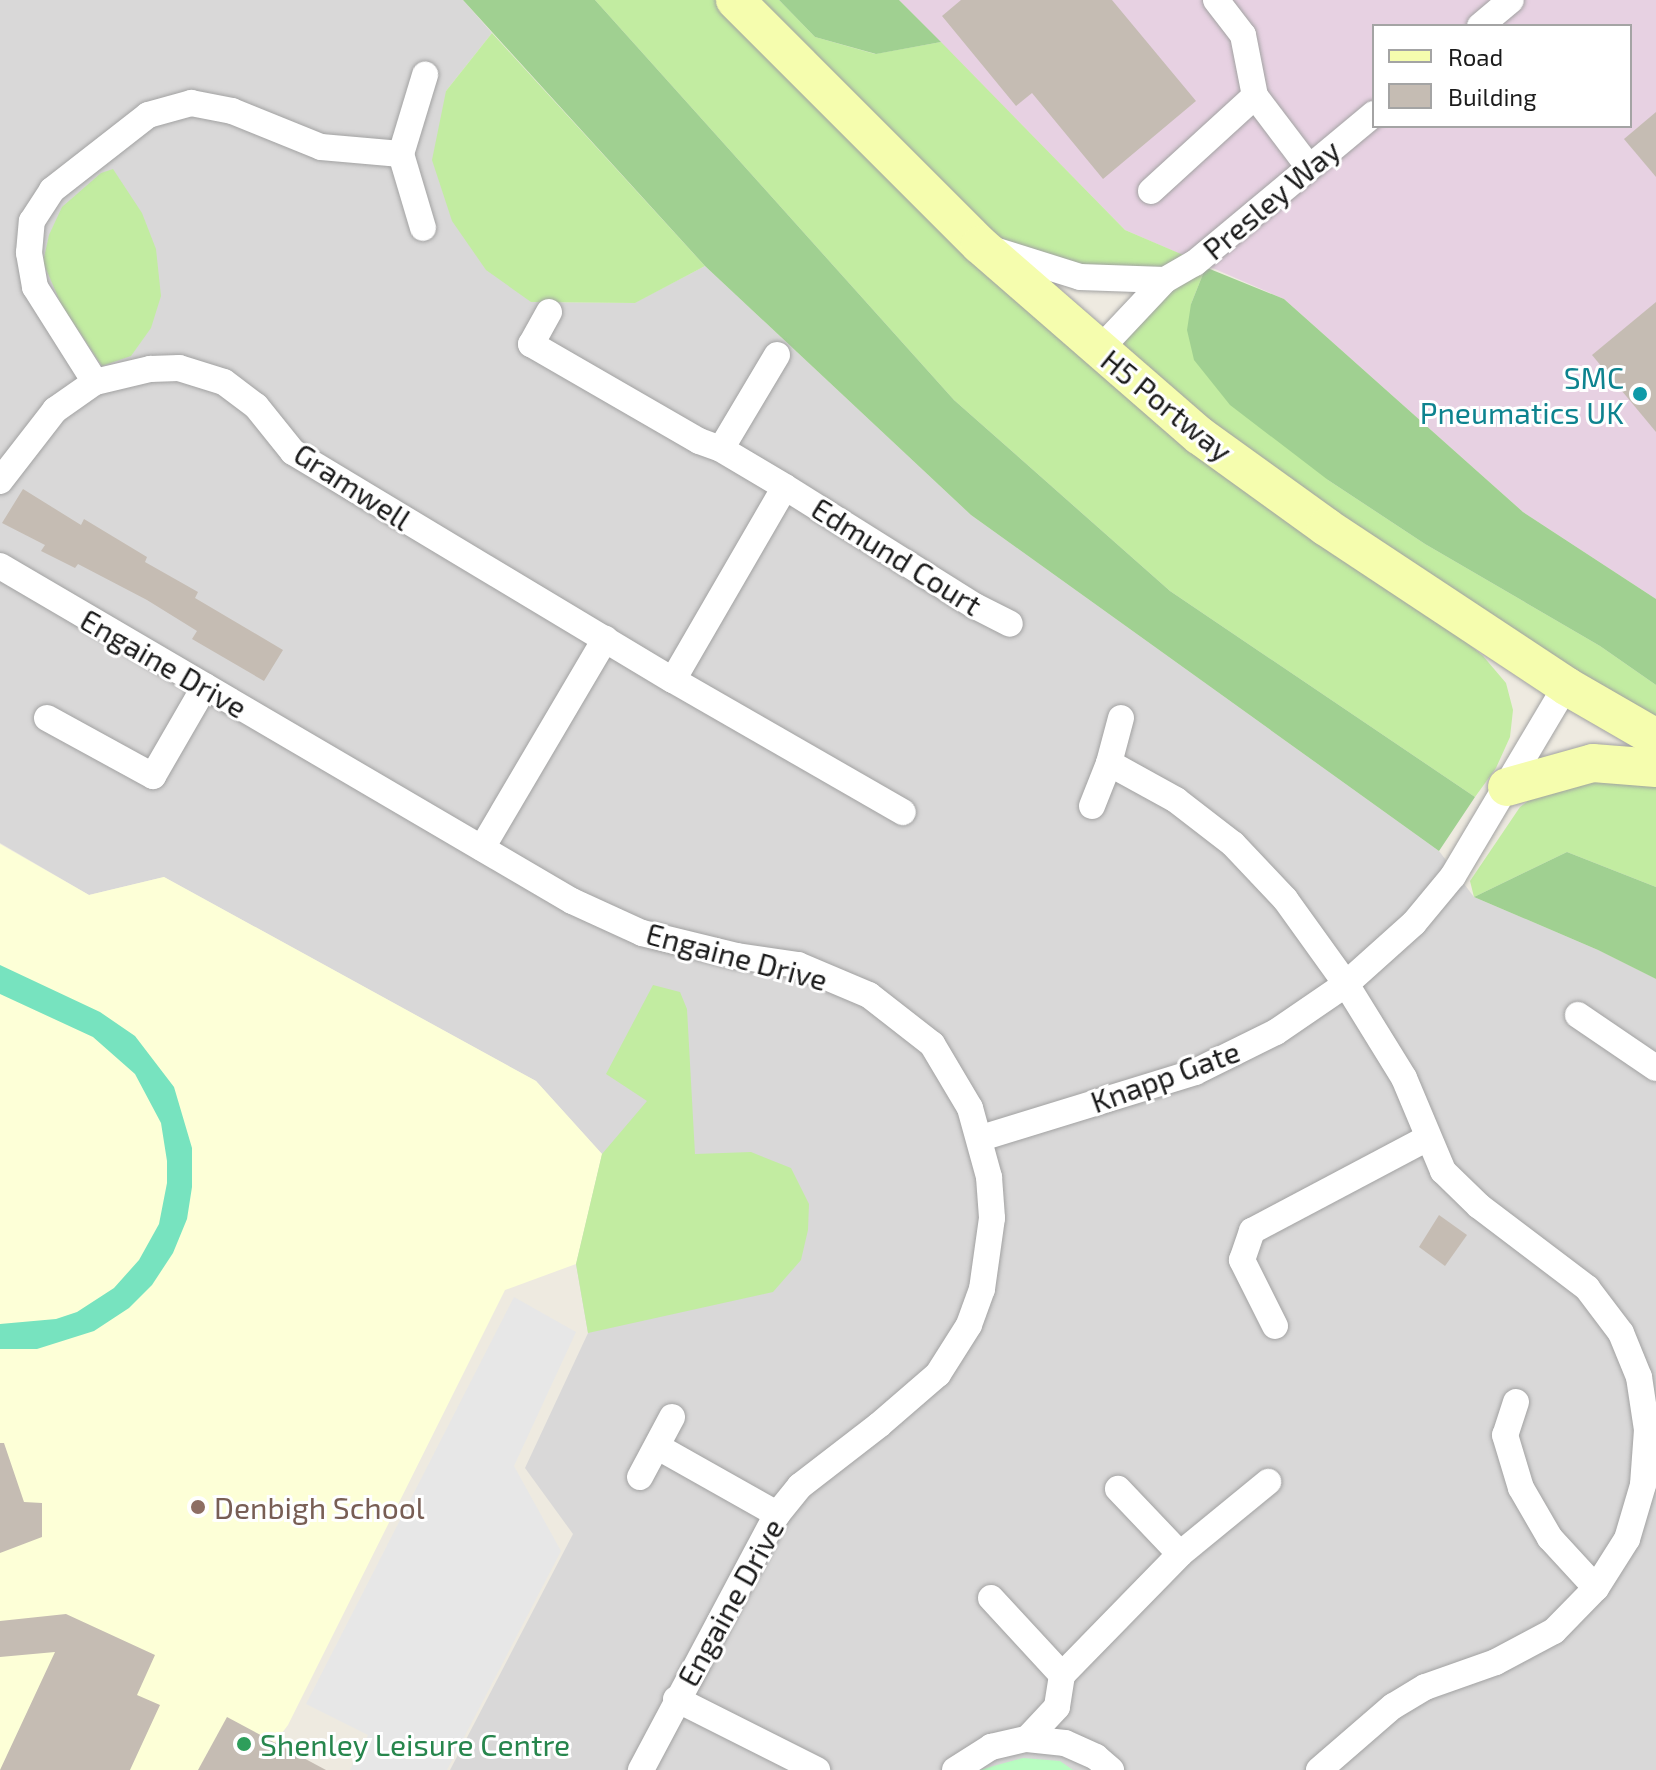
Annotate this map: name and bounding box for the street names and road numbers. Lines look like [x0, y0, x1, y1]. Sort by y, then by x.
street label: Presley Way [1195, 131, 1347, 267]
street label: H5 Portway [1094, 341, 1240, 469]
street label: Gramwell [288, 435, 418, 537]
street label: Edmund Court [805, 489, 989, 623]
street label: Engaine Drive [74, 601, 254, 725]
street label: Engaine Drive [642, 915, 832, 997]
street label: Knapp Gate [1086, 1032, 1244, 1120]
street label: Engaine Drive [669, 1512, 791, 1692]

